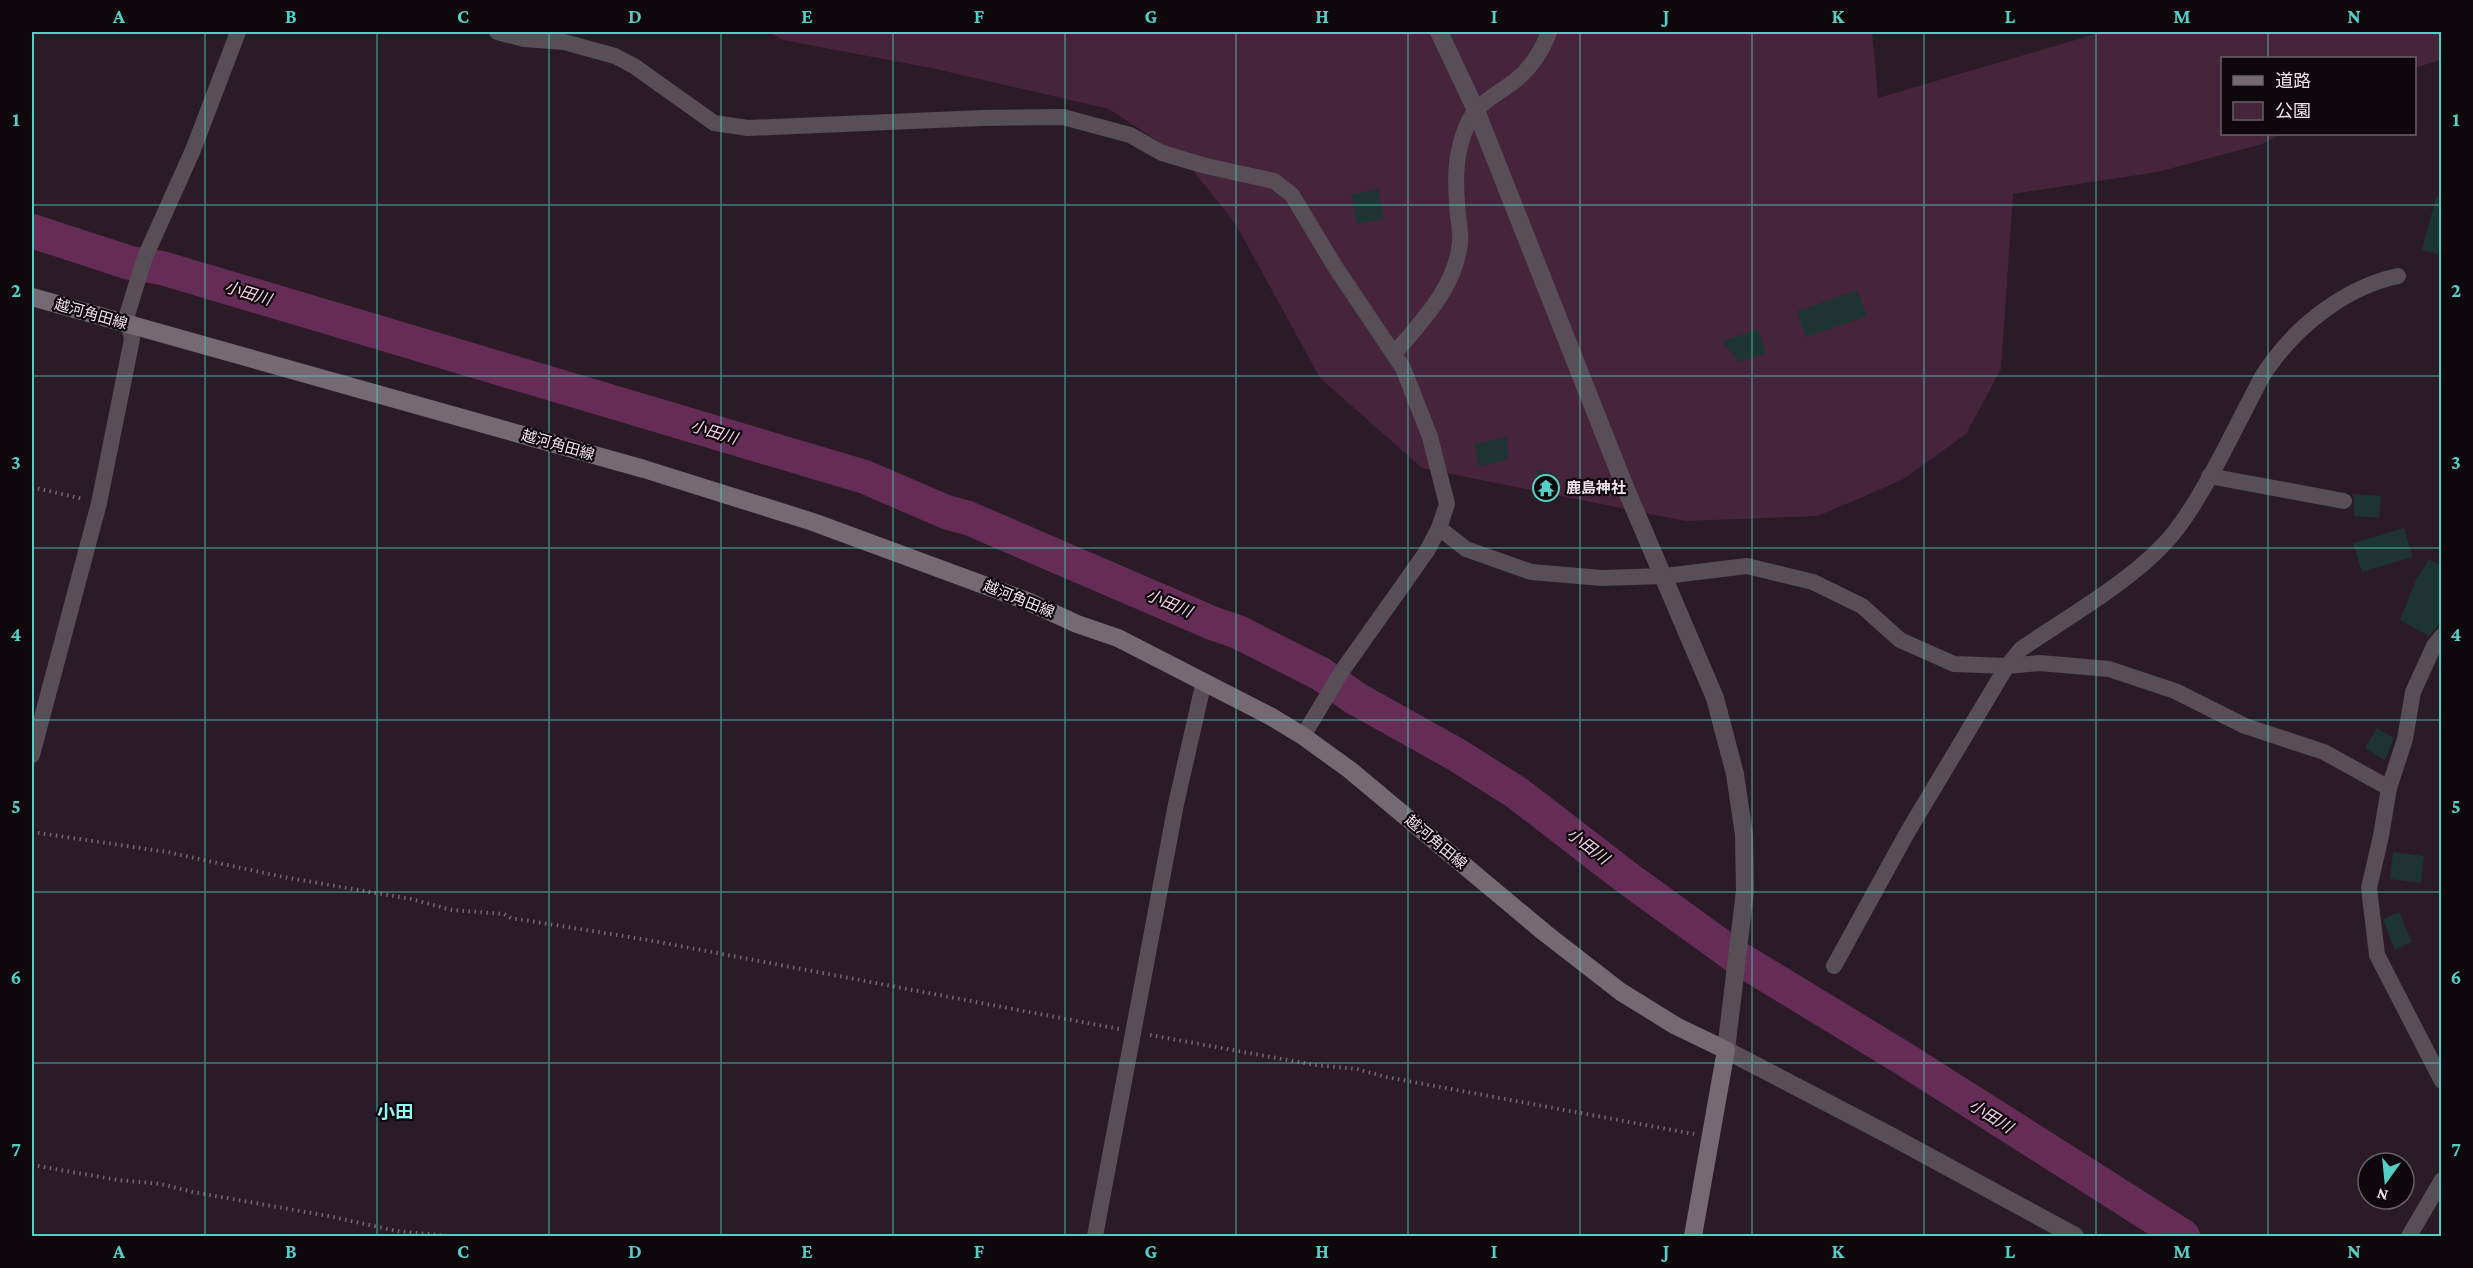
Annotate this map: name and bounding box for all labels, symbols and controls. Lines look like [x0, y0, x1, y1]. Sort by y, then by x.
text: A [112, 5, 126, 27]
text: B [285, 5, 297, 27]
text: C [457, 5, 469, 27]
text: D [628, 5, 642, 27]
text: E [801, 5, 813, 27]
text: F [974, 5, 985, 27]
text: G [1145, 5, 1158, 27]
text: H [1315, 5, 1329, 27]
text: I [1491, 5, 1498, 27]
text: J [1661, 5, 1670, 27]
text: K [1832, 5, 1846, 27]
text: L [2005, 5, 2016, 27]
text: M [2173, 5, 2191, 27]
text: N [2347, 5, 2361, 27]
legend [2221, 57, 2416, 135]
text: 道路 [2275, 71, 2311, 91]
text: 公園 [2275, 101, 2311, 121]
text: 1 [12, 108, 20, 130]
text: 1 [2452, 108, 2460, 130]
water label: 小田川 [223, 278, 275, 309]
text: 2 [11, 279, 21, 301]
text: 2 [2451, 279, 2461, 301]
street label: 越河角田線 [52, 296, 129, 332]
water label: 小田川 [689, 417, 741, 448]
street label: 越河角田線 [519, 427, 596, 463]
text: 3 [11, 451, 21, 473]
text: 3 [2451, 451, 2461, 473]
temple icon: 鹿島神社 [1531, 473, 1561, 503]
place label: 鹿島神社 [1566, 479, 1626, 496]
street label: 越河角田線 [980, 577, 1057, 620]
water label: 小田川 [1144, 586, 1196, 621]
text: 4 [11, 623, 22, 645]
text: 4 [2451, 623, 2462, 645]
text: 5 [11, 795, 21, 817]
text: 5 [2451, 795, 2461, 817]
street label: 越河角田線 [1401, 811, 1470, 872]
water label: 小田川 [1564, 825, 1614, 868]
text: 6 [11, 966, 21, 988]
text: 6 [2451, 966, 2461, 988]
water label: 小田川 [1966, 1096, 2018, 1137]
district label: 小田 [377, 1102, 413, 1122]
text: 7 [11, 1138, 21, 1160]
text: 7 [2451, 1138, 2461, 1160]
north arrow [2356, 1151, 2416, 1211]
text: N [2375, 1185, 2390, 1205]
text: A [112, 1240, 126, 1262]
text: B [285, 1240, 297, 1262]
text: C [457, 1240, 469, 1262]
text: D [628, 1240, 642, 1262]
text: E [801, 1240, 813, 1262]
text: F [974, 1240, 985, 1262]
text: G [1145, 1240, 1158, 1262]
text: H [1315, 1240, 1329, 1262]
text: I [1491, 1240, 1498, 1262]
text: J [1661, 1240, 1670, 1262]
text: K [1832, 1240, 1846, 1262]
text: L [2005, 1240, 2016, 1262]
text: M [2173, 1240, 2191, 1262]
text: N [2347, 1240, 2361, 1262]

